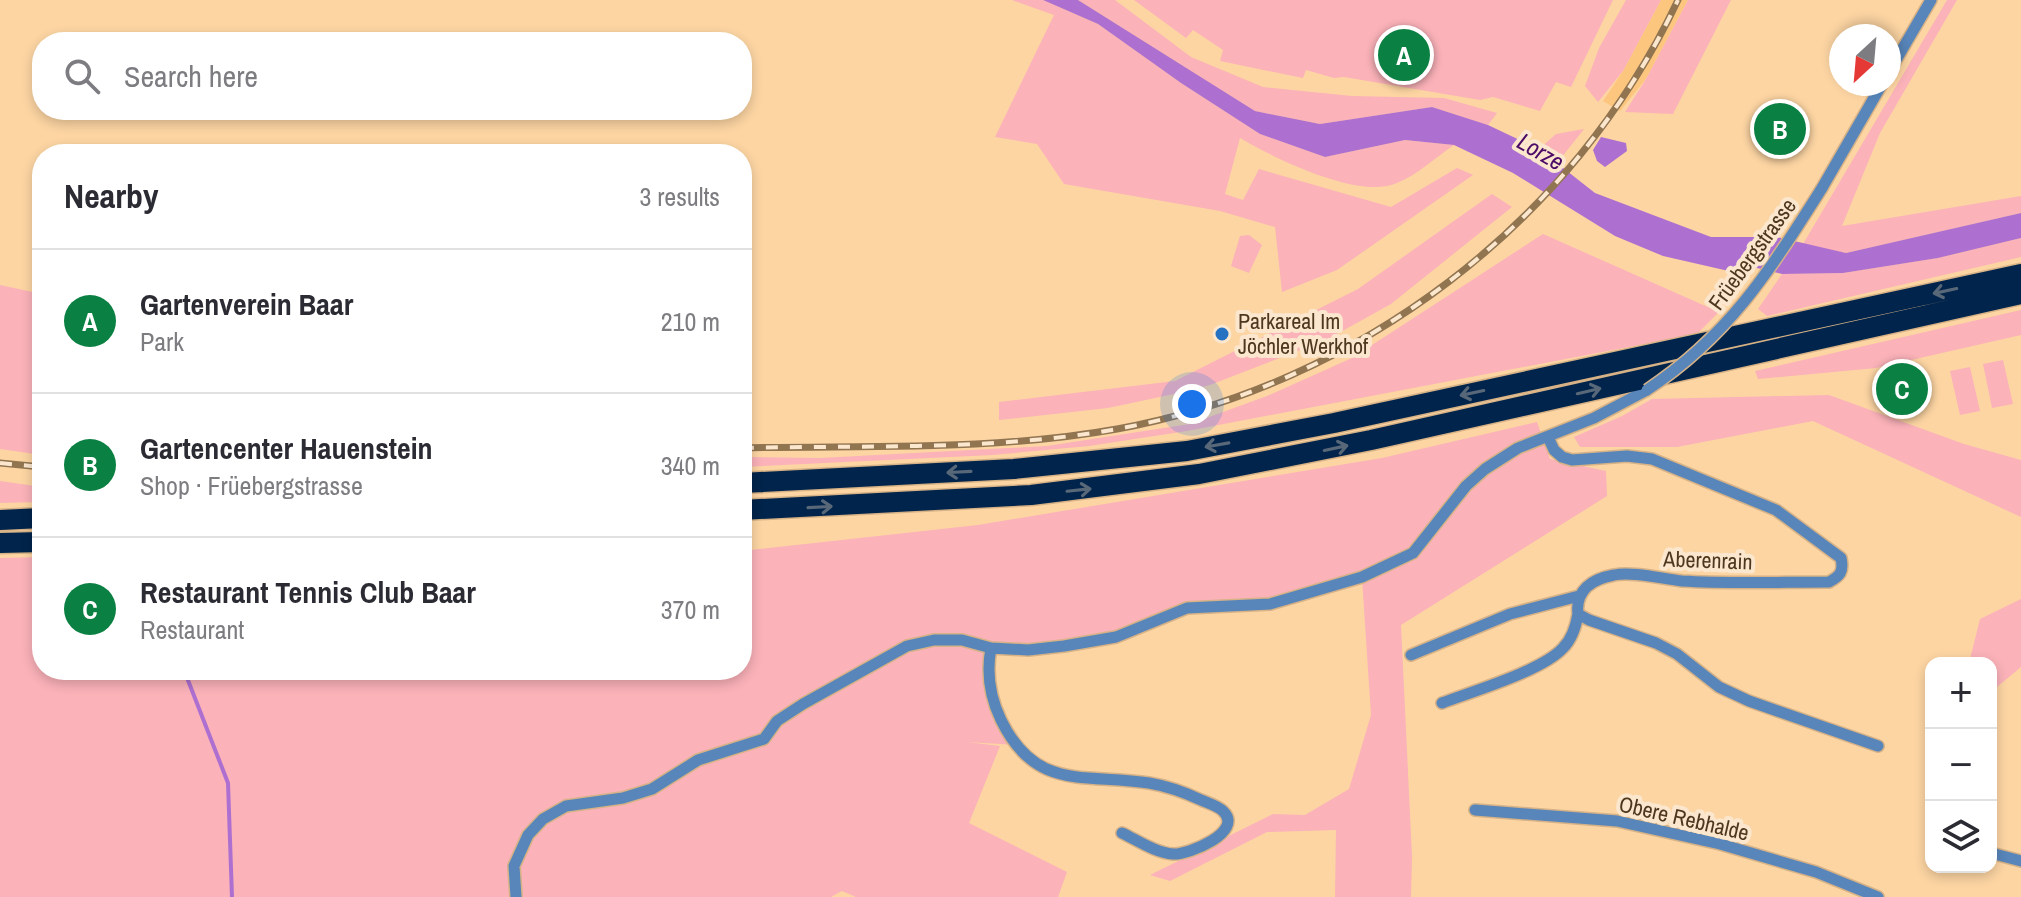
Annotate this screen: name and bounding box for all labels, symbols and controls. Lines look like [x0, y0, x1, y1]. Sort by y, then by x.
north arrow [1829, 24, 1901, 96]
pin: A [1378, 25, 1430, 85]
search box [32, 32, 752, 120]
icon: search [60, 54, 104, 98]
text: Search here [124, 56, 258, 96]
pin: B [1754, 99, 1806, 159]
water label: Lorze [1512, 125, 1570, 177]
text: Nearby [64, 173, 159, 219]
text: 3 results [639, 179, 720, 214]
street label: Früebergstrasse [1701, 192, 1803, 316]
text: Gartenverein Baar [140, 284, 353, 324]
one-way arrow [1932, 284, 1958, 299]
text: A [82, 304, 98, 339]
text: 210 m [661, 304, 720, 339]
place label: Parkareal Im Jöchler Werkhof [1238, 306, 1369, 361]
text: Park [140, 324, 184, 359]
marker: Parkareal Im Jöchler Werkhof [1213, 325, 1231, 343]
pin: C [1876, 359, 1928, 419]
one-way arrow [1576, 383, 1602, 398]
your location [1172, 384, 1212, 424]
one-way arrow [1459, 386, 1485, 401]
text: Gartencenter Hauenstein [140, 428, 433, 468]
one-way arrow [1205, 439, 1230, 454]
one-way arrow [1322, 440, 1348, 455]
text: B [82, 448, 98, 483]
text: 340 m [661, 448, 720, 483]
one-way arrow [946, 465, 973, 480]
text: Shop · Früebergstrasse [140, 468, 363, 503]
one-way arrow [1065, 483, 1092, 498]
one-way arrow [806, 499, 833, 514]
street label: Aberenrain [1662, 543, 1753, 577]
text: Restaurant Tennis Club Baar [140, 572, 476, 612]
text: C [82, 592, 98, 627]
text: 370 m [661, 592, 720, 627]
text: Restaurant [140, 612, 244, 647]
map controls [1925, 657, 1997, 873]
button: + [1925, 657, 1997, 729]
button: − [1925, 729, 1997, 801]
street label: Obere Rebhalde [1616, 788, 1752, 848]
button: layers [1925, 801, 1997, 873]

